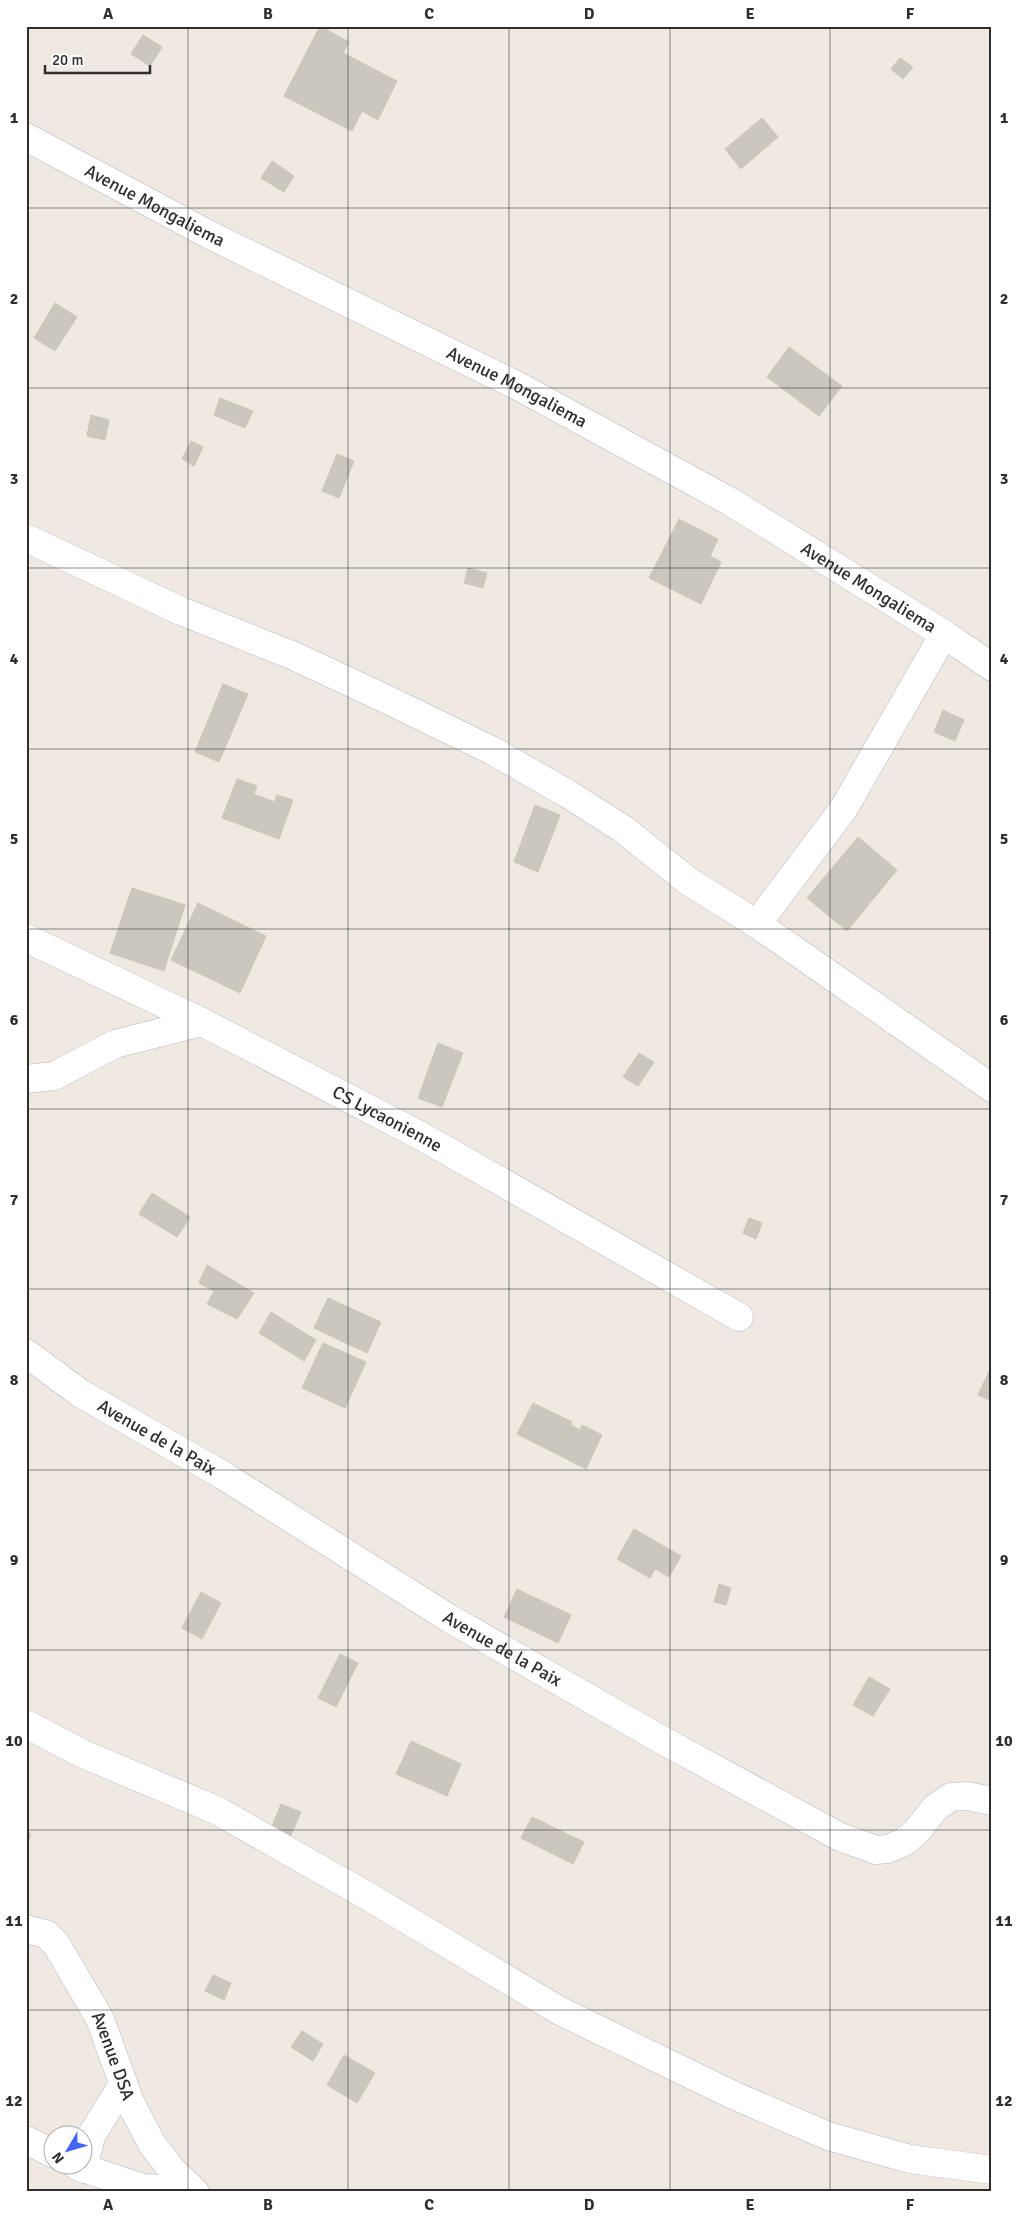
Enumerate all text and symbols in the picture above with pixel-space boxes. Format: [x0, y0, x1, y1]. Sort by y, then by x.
text: A [103, 4, 114, 24]
text: B [263, 4, 273, 24]
text: C [424, 4, 434, 24]
text: D [584, 4, 595, 24]
text: E [745, 4, 755, 24]
text: F [906, 4, 915, 24]
scale bar [45, 42, 150, 74]
text: 20 m [52, 51, 83, 69]
text: 1 [10, 108, 19, 128]
text: 1 [1000, 108, 1009, 128]
street label: Avenue Mongaliema [81, 159, 228, 252]
text: 2 [10, 289, 18, 309]
text: 2 [1000, 289, 1008, 309]
street label: Avenue Mongaliema [443, 342, 591, 433]
text: 3 [10, 469, 18, 489]
text: 3 [1000, 469, 1008, 489]
street label: Avenue Mongaliema [797, 537, 940, 638]
text: 4 [10, 649, 19, 669]
text: 4 [1000, 649, 1009, 669]
text: 5 [10, 829, 18, 849]
text: 5 [1000, 829, 1008, 849]
text: 6 [10, 1010, 19, 1030]
text: 6 [1000, 1010, 1009, 1030]
street label: CS Lycaonienne [329, 1081, 446, 1157]
text: 7 [10, 1190, 19, 1210]
text: 7 [1000, 1190, 1009, 1210]
text: 8 [10, 1370, 19, 1390]
text: 8 [1000, 1370, 1009, 1390]
street label: Avenue de la Paix [94, 1395, 221, 1481]
text: 9 [10, 1550, 19, 1570]
text: 9 [1000, 1550, 1009, 1570]
street label: Avenue de la Paix [439, 1606, 566, 1692]
text: 10 [5, 1731, 23, 1751]
text: 10 [995, 1731, 1013, 1751]
text: 11 [5, 1911, 23, 1931]
text: 11 [995, 1911, 1013, 1931]
street label: Avenue DSA [87, 2007, 140, 2103]
text: 12 [5, 2091, 23, 2111]
text: 12 [995, 2091, 1013, 2111]
north arrow [42, 2126, 92, 2176]
text: N [48, 2149, 68, 2167]
text: A [103, 2195, 114, 2215]
text: B [263, 2195, 273, 2215]
text: C [424, 2195, 434, 2215]
text: D [584, 2195, 595, 2215]
text: E [745, 2195, 755, 2215]
text: F [906, 2195, 915, 2215]

